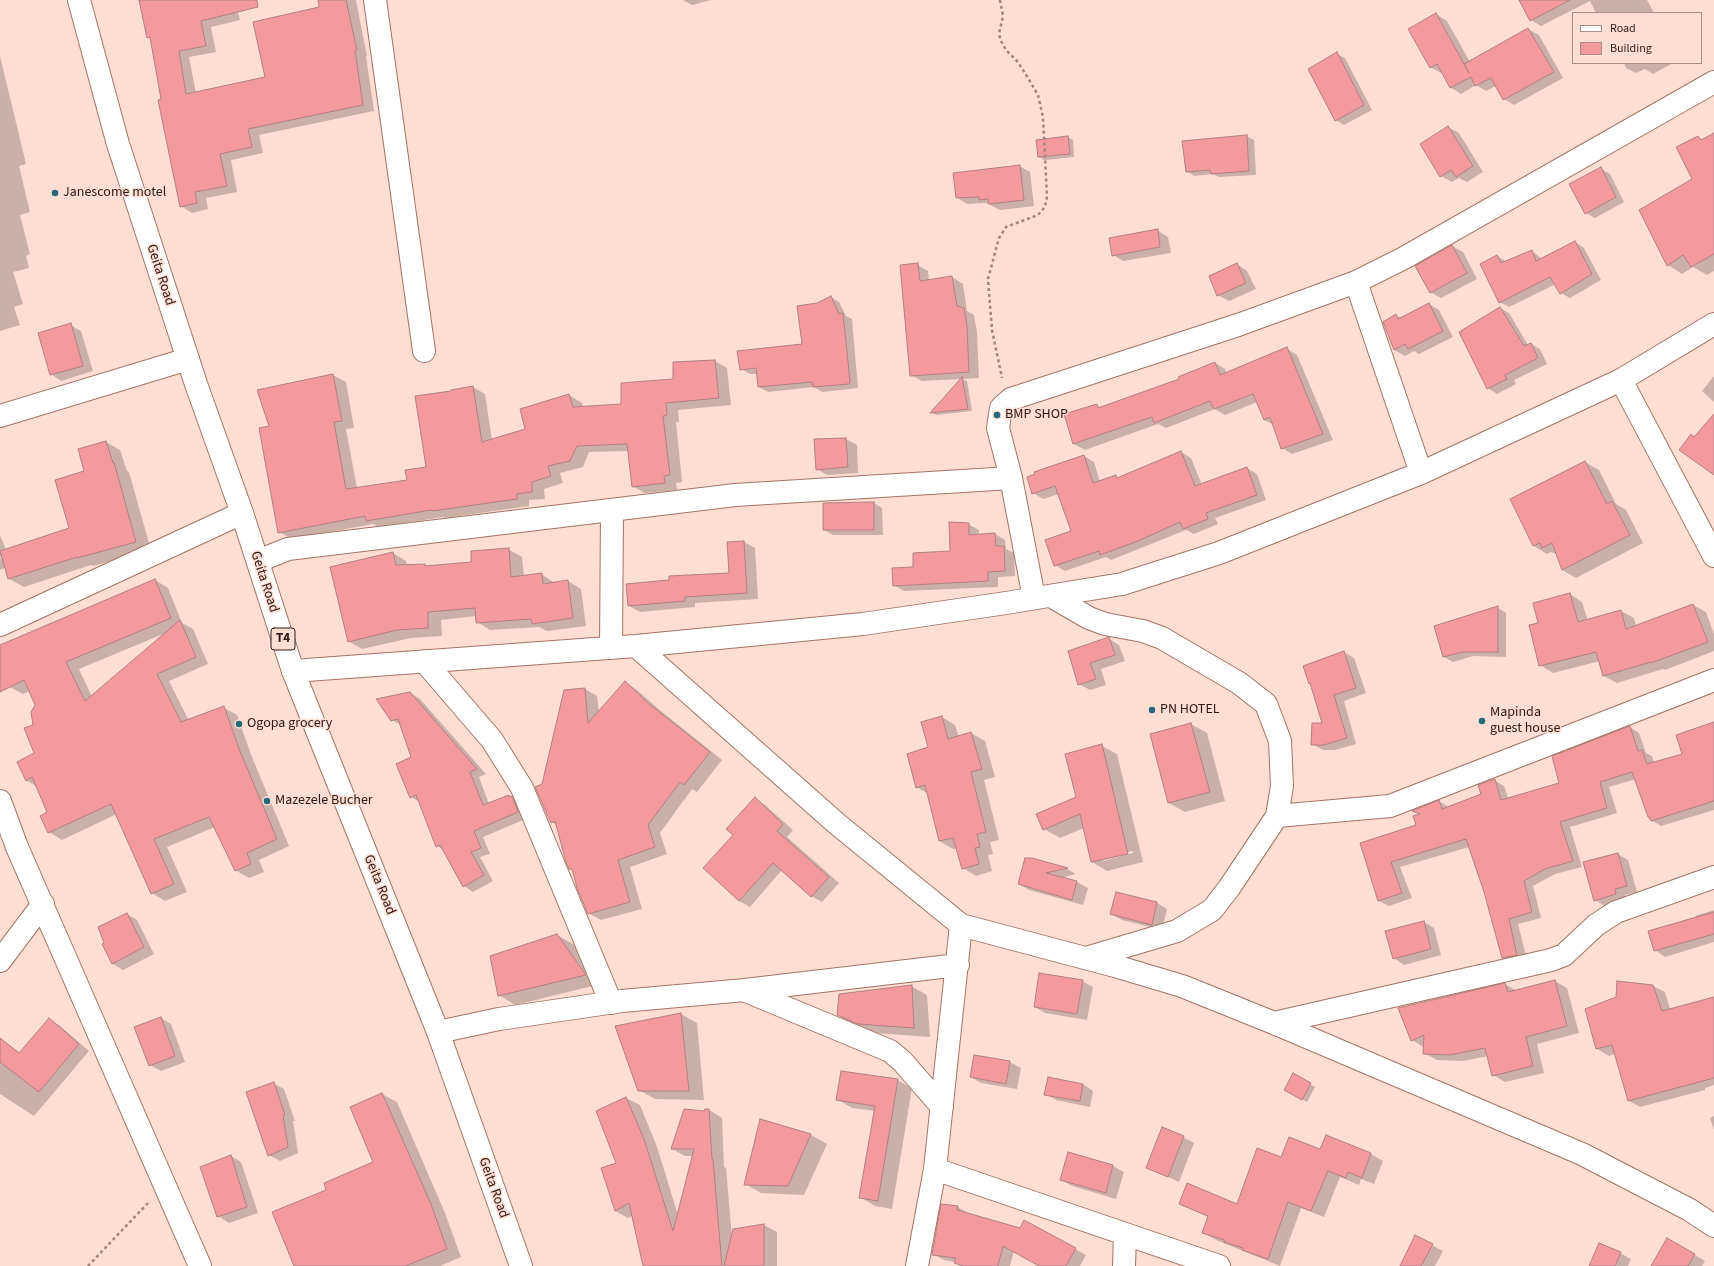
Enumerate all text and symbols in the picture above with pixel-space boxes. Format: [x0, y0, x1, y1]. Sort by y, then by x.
legend [1572, 12, 1702, 64]
text: Road [1610, 20, 1636, 37]
text: Building [1610, 40, 1652, 57]
place label: Janescome motel [63, 185, 166, 201]
marker: Janescome motel [50, 188, 60, 198]
street label: Geita Road [142, 242, 178, 308]
place label: BMP SHOP [1005, 407, 1068, 423]
marker: BMP SHOP [992, 410, 1002, 420]
street label: Geita Road [246, 549, 282, 615]
road number: T4 [271, 628, 295, 650]
place label: PN HOTEL [1160, 702, 1220, 718]
marker: PN HOTEL [1147, 705, 1157, 715]
place label: Mapinda guest house [1490, 705, 1560, 738]
place label: Ogopa grocery [247, 716, 332, 732]
marker: Mapinda guest house [1477, 716, 1487, 726]
marker: Ogopa grocery [234, 719, 244, 729]
place label: Mazezele Bucher [275, 793, 373, 809]
marker: Mazezele Bucher [262, 796, 272, 806]
street label: Geita Road [359, 852, 399, 918]
street label: Geita Road [474, 1155, 512, 1221]

